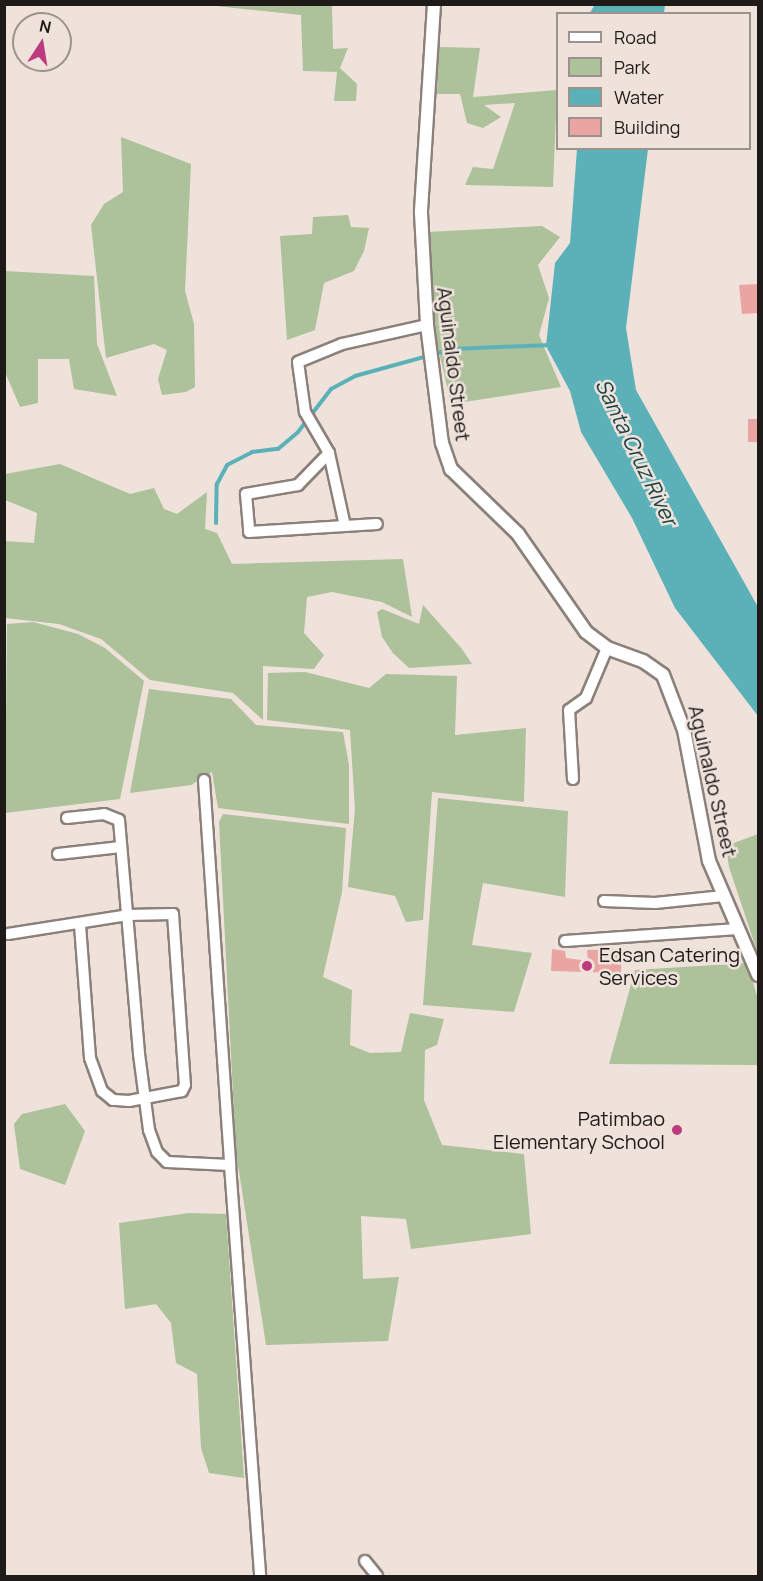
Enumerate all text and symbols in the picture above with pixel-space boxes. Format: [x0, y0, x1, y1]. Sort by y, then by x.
north arrow [12, 12, 72, 72]
legend [556, 12, 751, 150]
text: N [37, 14, 53, 38]
text: Road [614, 25, 657, 49]
text: Park [614, 55, 650, 79]
text: Water [614, 85, 664, 109]
text: Building [614, 115, 680, 139]
street label: Aguinaldo Street [433, 286, 475, 442]
water label: Santa Cruz River [591, 375, 683, 529]
street label: Aguinaldo Street [684, 703, 742, 859]
place label: Edsan Catering Services [599, 942, 740, 989]
marker: Edsan Catering Services [580, 959, 594, 973]
place label: Patimbao Elementary School [493, 1106, 665, 1153]
marker: Patimbao Elementary School [670, 1123, 684, 1137]

